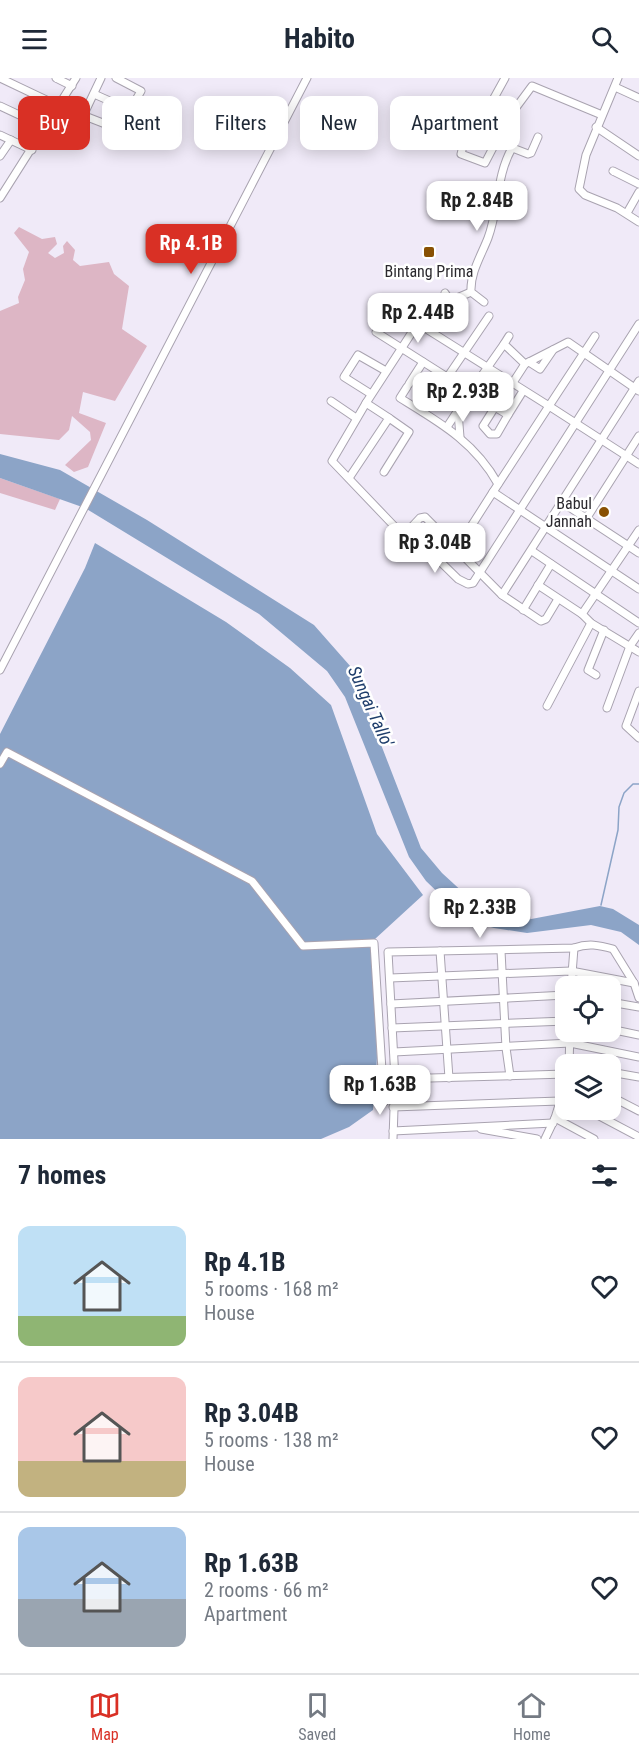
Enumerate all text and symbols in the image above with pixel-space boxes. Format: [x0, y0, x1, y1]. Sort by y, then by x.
icon: menu [18, 23, 51, 56]
text: Habito [284, 23, 355, 55]
icon: search [588, 23, 621, 56]
chip: Buy [18, 96, 90, 150]
chip: Rent [102, 96, 182, 150]
chip: Filters [194, 96, 288, 150]
chip: New [300, 96, 378, 150]
chip: Apartment [390, 96, 520, 150]
pin: Rp 2.84B [415, 181, 539, 232]
text: Rp 2.84B [441, 188, 513, 212]
pin: Rp 4.1B [136, 224, 246, 275]
text: Rp 4.1B [160, 231, 222, 255]
marker: Bintang Prima [422, 245, 436, 259]
place label: Bintang Prima [385, 262, 474, 281]
pin: Rp 2.44B [356, 293, 480, 344]
text: Rp 2.44B [382, 300, 454, 324]
pin: Rp 2.93B [401, 372, 525, 423]
text: Rp 2.93B [427, 379, 499, 403]
place label: Babul Jannah [546, 494, 592, 531]
marker: Babul Jannah [597, 505, 611, 519]
pin: Rp 3.04B [373, 523, 497, 574]
text: Rp 3.04B [399, 530, 471, 554]
water label: Sungai Tallo' [344, 663, 398, 750]
pin: Rp 2.33B [418, 888, 542, 939]
text: Rp 2.33B [444, 895, 516, 919]
map controls [555, 976, 621, 1120]
button: locate [555, 976, 621, 1042]
button: layers [555, 1054, 621, 1120]
pin: Rp 1.63B [318, 1065, 442, 1116]
text: Rp 1.63B [344, 1072, 416, 1096]
icon: filters [588, 1159, 621, 1192]
text: 7 homes [18, 1160, 106, 1190]
text: Rp 4.1B [204, 1247, 286, 1277]
icon: home [66, 1250, 138, 1322]
icon: heart [588, 1270, 621, 1303]
text: 5 rooms · 168 m² [204, 1277, 339, 1301]
text: House [204, 1301, 255, 1325]
text: Rp 3.04B [204, 1398, 299, 1428]
icon: home [66, 1401, 138, 1473]
icon: heart [588, 1421, 621, 1454]
text: 5 rooms · 138 m² [204, 1428, 339, 1452]
text: House [204, 1452, 255, 1476]
text: Rp 1.63B [204, 1548, 299, 1578]
icon: home [66, 1551, 138, 1623]
icon: heart [588, 1571, 621, 1604]
text: 2 rooms · 66 m² [204, 1578, 329, 1602]
text: Apartment [204, 1602, 288, 1626]
tab: Map [88, 1689, 121, 1744]
tab: Saved [298, 1689, 336, 1744]
tab: Home [513, 1689, 551, 1744]

